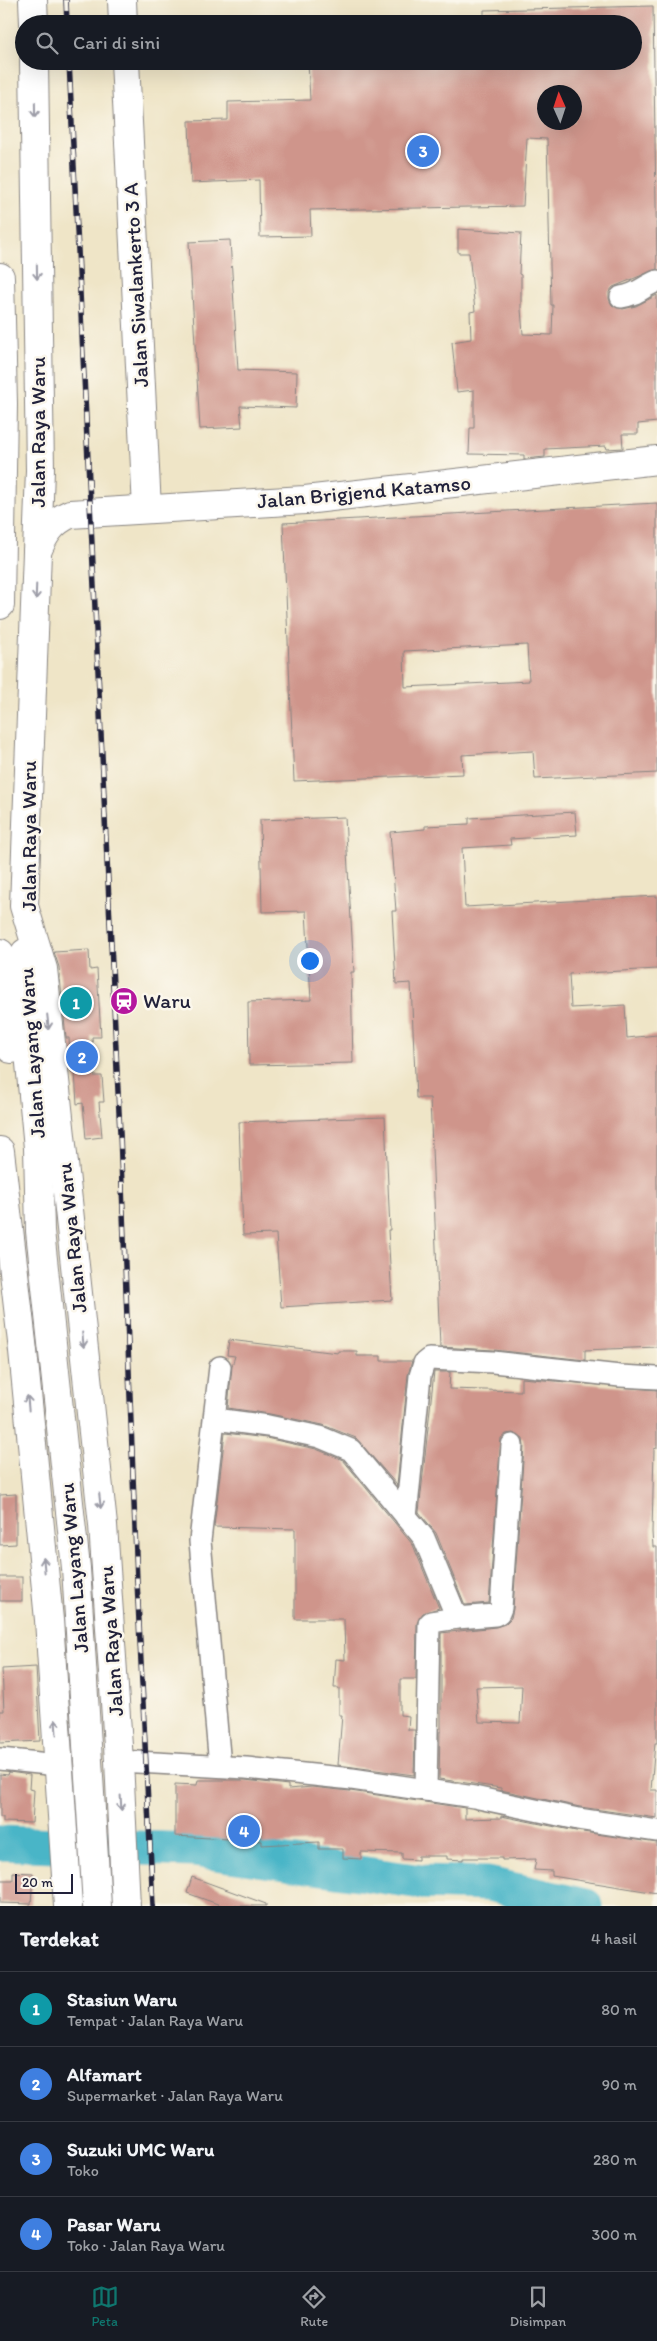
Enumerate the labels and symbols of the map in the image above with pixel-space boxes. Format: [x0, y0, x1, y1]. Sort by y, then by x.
north arrow [537, 85, 582, 130]
one-way arrow [30, 102, 40, 118]
pin: 3 [407, 132, 439, 170]
street label: Jalan Siwalankerto 3 A [118, 181, 153, 388]
one-way arrow [32, 264, 42, 280]
street label: Jalan Raya Waru [25, 356, 50, 507]
street label: Jalan Brigjend Katamso [256, 470, 472, 513]
one-way arrow [31, 584, 40, 600]
street label: Jalan Raya Waru [16, 760, 41, 911]
your location [297, 948, 323, 974]
street label: Jalan Layang Waru [13, 967, 50, 1139]
pin: 1 [60, 984, 92, 1022]
station icon: Waru [109, 986, 139, 1016]
place label: Waru [143, 988, 191, 1013]
one-way arrow [43, 1013, 53, 1029]
pin: 2 [66, 1038, 98, 1076]
street label: Jalan Raya Waru [51, 1161, 92, 1314]
one-way arrow [78, 1331, 88, 1347]
one-way arrow [24, 1395, 33, 1411]
street label: Jalan Layang Waru [54, 1482, 93, 1654]
one-way arrow [95, 1493, 105, 1509]
one-way arrow [39, 1557, 49, 1573]
street label: Jalan Raya Waru [93, 1565, 128, 1717]
one-way arrow [51, 1719, 60, 1735]
one-way arrow [116, 1795, 125, 1811]
pin: 4 [228, 1812, 260, 1850]
scale bar [15, 1871, 72, 1894]

